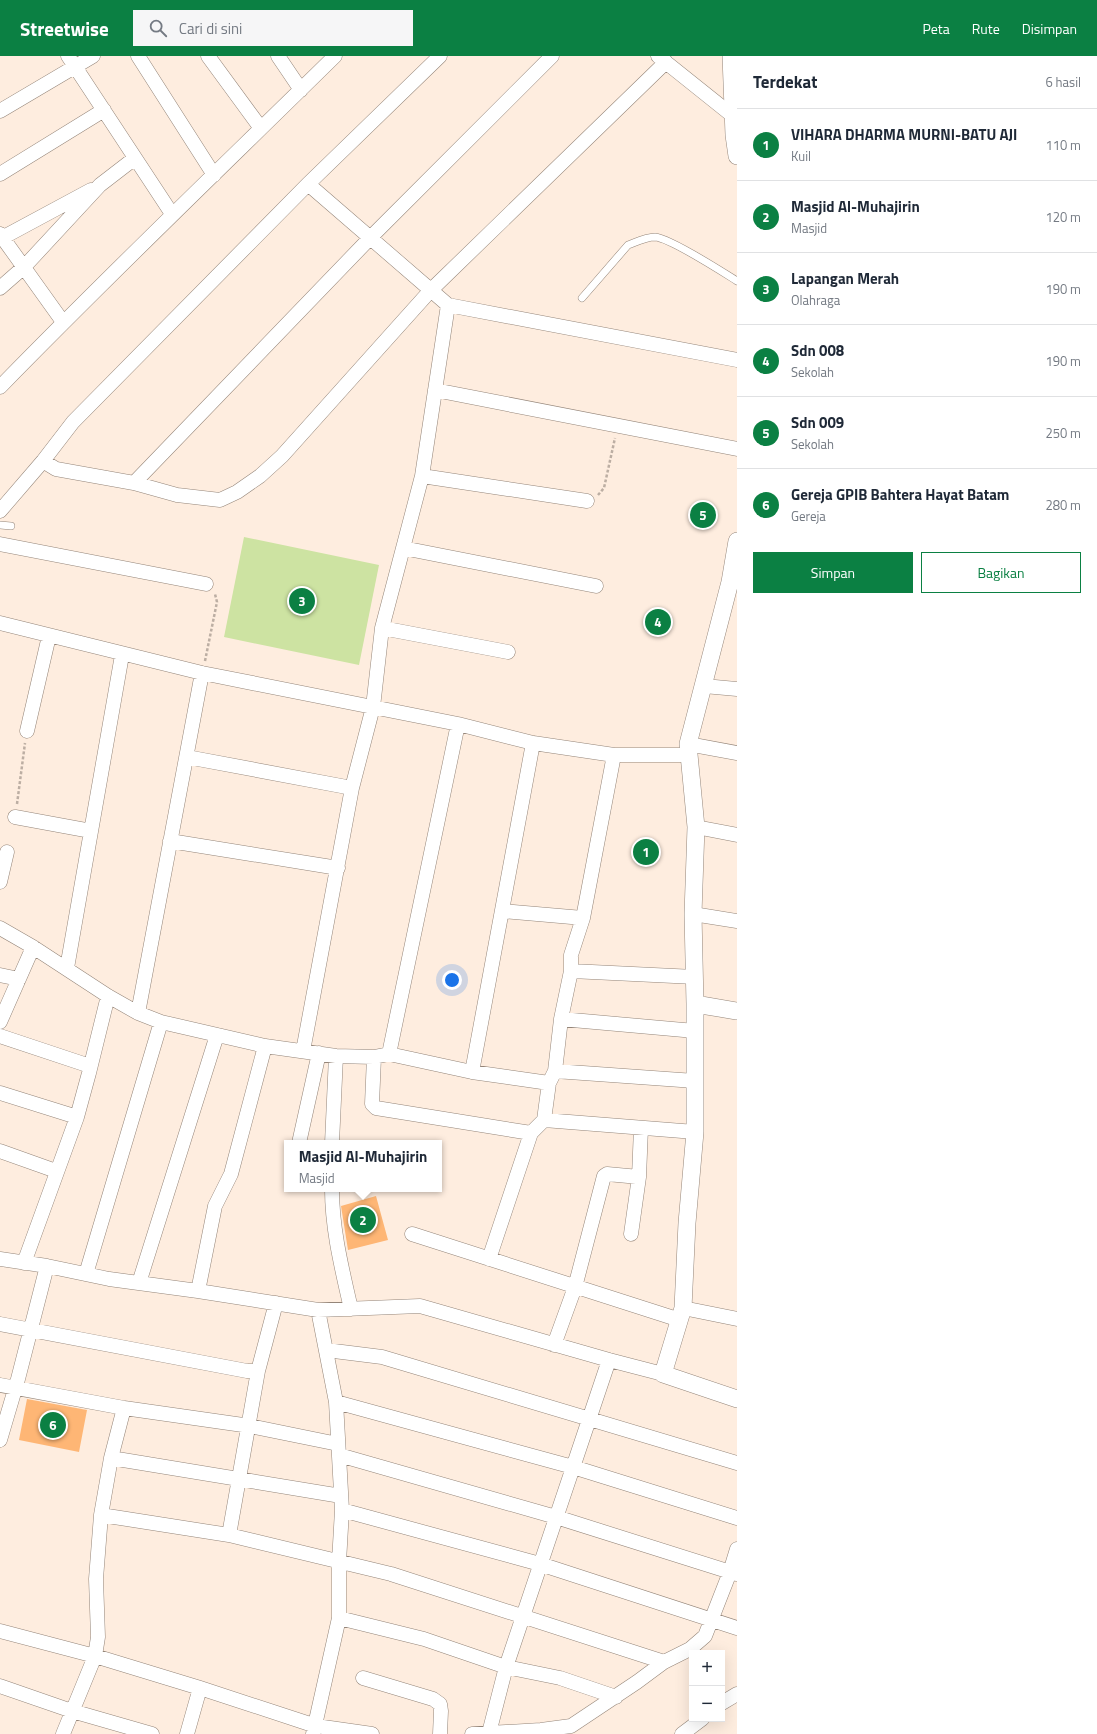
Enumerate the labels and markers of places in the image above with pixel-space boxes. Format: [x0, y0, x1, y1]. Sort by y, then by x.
pin: 5 [690, 500, 716, 530]
pin: 3 [289, 586, 315, 616]
pin: 4 [645, 607, 671, 637]
pin: 1 [633, 837, 659, 867]
pin: 2 [350, 1205, 376, 1235]
pin: 6 [40, 1410, 66, 1440]

